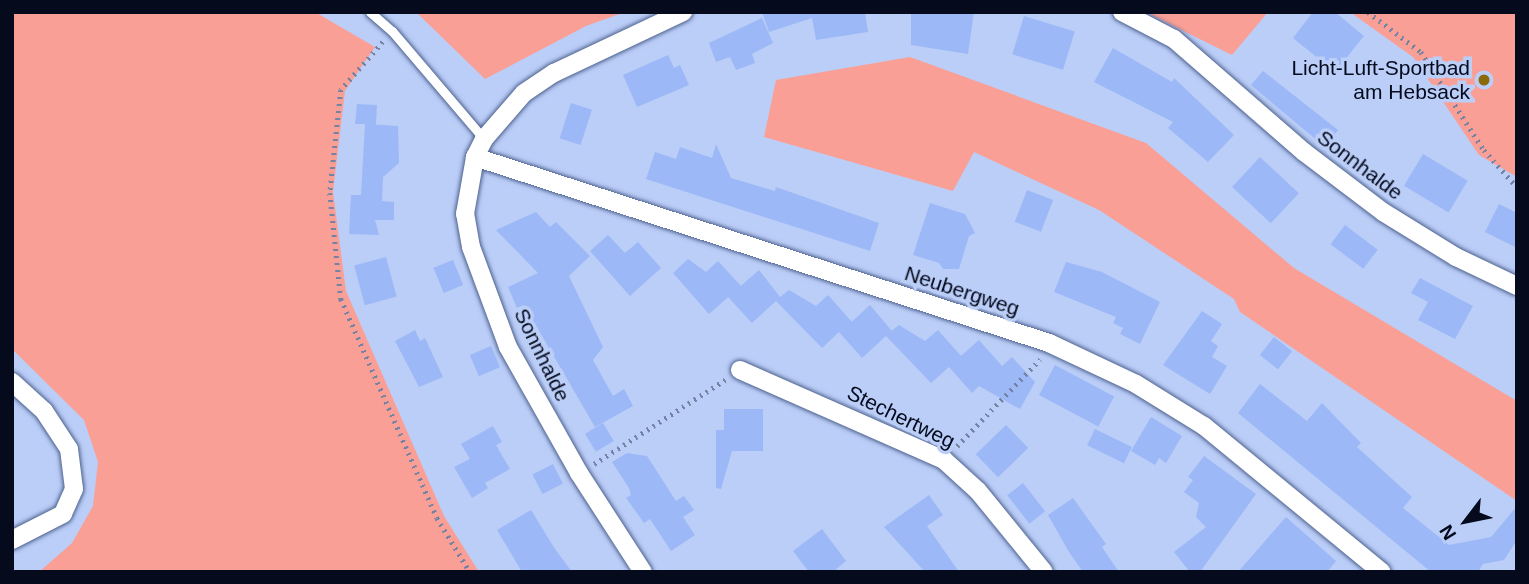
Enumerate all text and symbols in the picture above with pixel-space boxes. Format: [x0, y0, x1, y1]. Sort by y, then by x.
place label: Licht-Luft-Sportbad am Hebsack [1291, 55, 1470, 105]
marker: Licht-Luft-Sportbad am Hebsack [1476, 72, 1492, 88]
street label: Sonnhalde [1312, 125, 1408, 205]
street label: Neubergweg [901, 261, 1023, 321]
street label: Sonnhalde [509, 304, 575, 406]
street label: Stechertweg [843, 380, 959, 454]
north arrow [1431, 486, 1501, 556]
text: N [1435, 521, 1460, 544]

